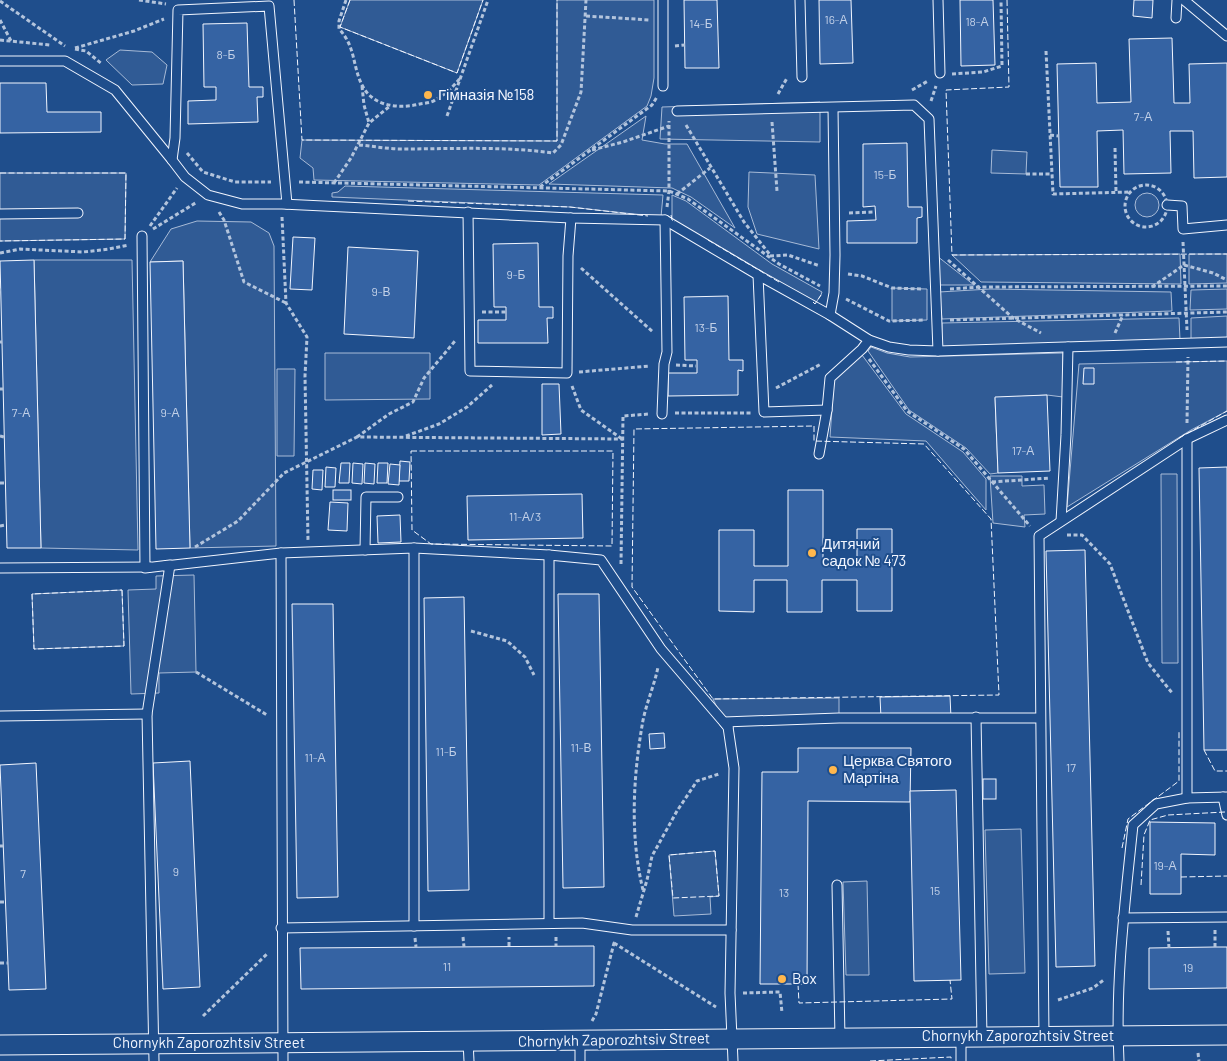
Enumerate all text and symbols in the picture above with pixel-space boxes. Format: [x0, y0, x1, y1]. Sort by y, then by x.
house number: 16-А [824, 12, 848, 26]
house number: 18-А [965, 14, 989, 28]
house number: 14-Б [689, 16, 713, 30]
house number: 8-Б [217, 47, 236, 61]
place label: Гімназія №158 [438, 85, 534, 103]
marker: Гімназія №158 [422, 89, 434, 101]
house number: 7-А [1134, 109, 1152, 123]
house number: 15-Б [874, 167, 897, 181]
house number: 9-Б [507, 267, 526, 281]
house number: 9-В [372, 284, 390, 298]
house number: 13-Б [695, 320, 718, 334]
house number: 7-А [12, 405, 30, 419]
house number: 9-А [161, 405, 179, 419]
house number: 17-А [1012, 443, 1034, 457]
house number: 11-А/3 [509, 509, 541, 523]
place label: Дитячий садок № 473 [822, 534, 906, 569]
marker: Дитячий садок № 473 [806, 547, 818, 559]
house number: 11-В [570, 740, 592, 754]
house number: 11-Б [435, 744, 457, 758]
house number: 11-А [304, 750, 326, 764]
place label: Церква Святого Мартіна [843, 751, 952, 786]
house number: 17 [1066, 760, 1076, 774]
marker: Церква Святого Мартіна [827, 764, 839, 776]
house number: 19-А [1153, 858, 1177, 872]
house number: 9 [173, 864, 179, 878]
house number: 7 [20, 866, 26, 880]
house number: 15 [930, 883, 940, 897]
house number: 13 [779, 885, 789, 899]
house number: 11 [443, 959, 451, 973]
house number: 19 [1183, 960, 1193, 974]
place label: Box [792, 969, 817, 987]
marker: Box [776, 973, 788, 985]
street label: Chornykh Zaporozhtsiv Street [922, 1026, 1114, 1044]
street label: Chornykh Zaporozhtsiv Street [518, 1028, 710, 1050]
street label: Chornykh Zaporozhtsiv Street [113, 1033, 305, 1051]

